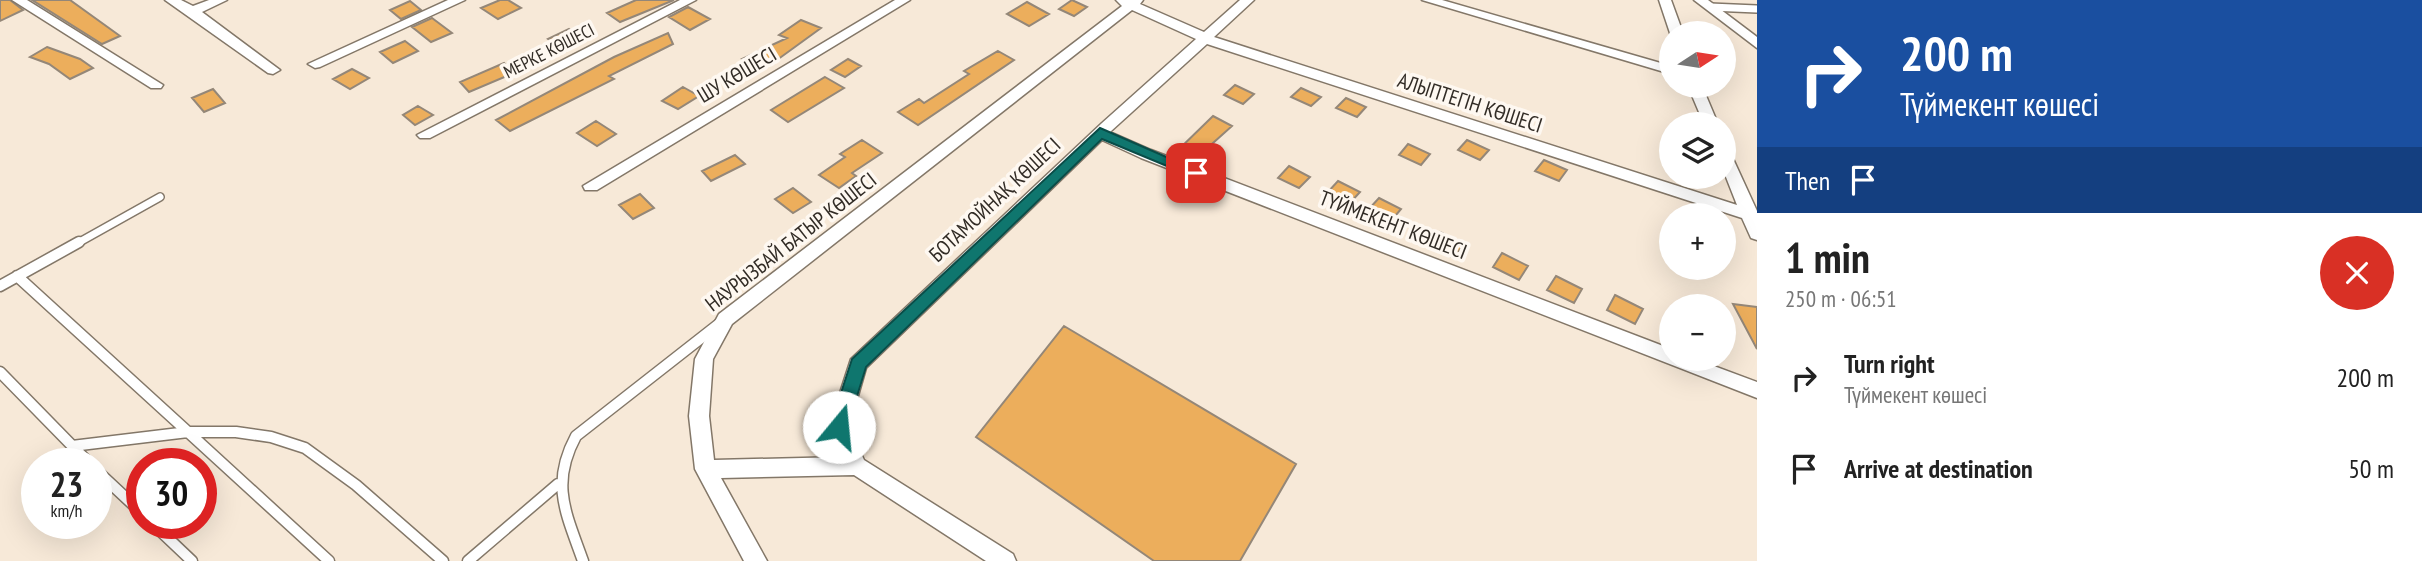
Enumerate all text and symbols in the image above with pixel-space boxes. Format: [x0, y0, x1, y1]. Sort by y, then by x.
street label: МЕРКЕ КӨШЕСІ [499, 18, 598, 83]
north arrow [1659, 21, 1736, 98]
map controls [1659, 21, 1736, 371]
text: 200 m [1900, 21, 2013, 85]
icon: right [1785, 28, 1876, 119]
street label: ШУ КӨШЕСІ [692, 40, 781, 109]
street label: АЛЫПТЕГІН КӨШЕСІ [1394, 66, 1546, 139]
text: Түймекент көшесі [1900, 83, 2099, 125]
button: layers [1659, 112, 1736, 189]
street label: БОТАМОЙНАҚ КӨШЕСІ [923, 132, 1066, 268]
pin [1166, 143, 1226, 203]
icon: arrive [1177, 154, 1215, 192]
icon: arrive [1844, 161, 1882, 199]
text: Then [1785, 164, 1830, 197]
street label: НАУРЫЗБАЙ БАТЫР КӨШЕСІ [700, 166, 882, 317]
street label: ТҮЙМЕКЕНТ КӨШЕСІ [1316, 184, 1471, 265]
button: + [1659, 203, 1736, 280]
text: 1 min [1785, 230, 1870, 285]
button: close [2320, 236, 2394, 310]
text: 250 m · 06:51 [1785, 284, 1897, 313]
button: − [1659, 294, 1736, 371]
text: Turn right [1844, 347, 1935, 380]
icon: right [1785, 359, 1823, 397]
text: 200 m [2336, 361, 2394, 394]
text: Түймекент көшесі [1844, 380, 1987, 409]
position arrow [802, 390, 876, 464]
speed limit sign: 30 [126, 448, 217, 539]
icon: arrive [1785, 450, 1823, 488]
text: Arrive at destination [1844, 452, 2033, 485]
text: 50 m [2348, 452, 2394, 485]
text: 23 [50, 461, 83, 507]
text: km/h [51, 499, 82, 522]

